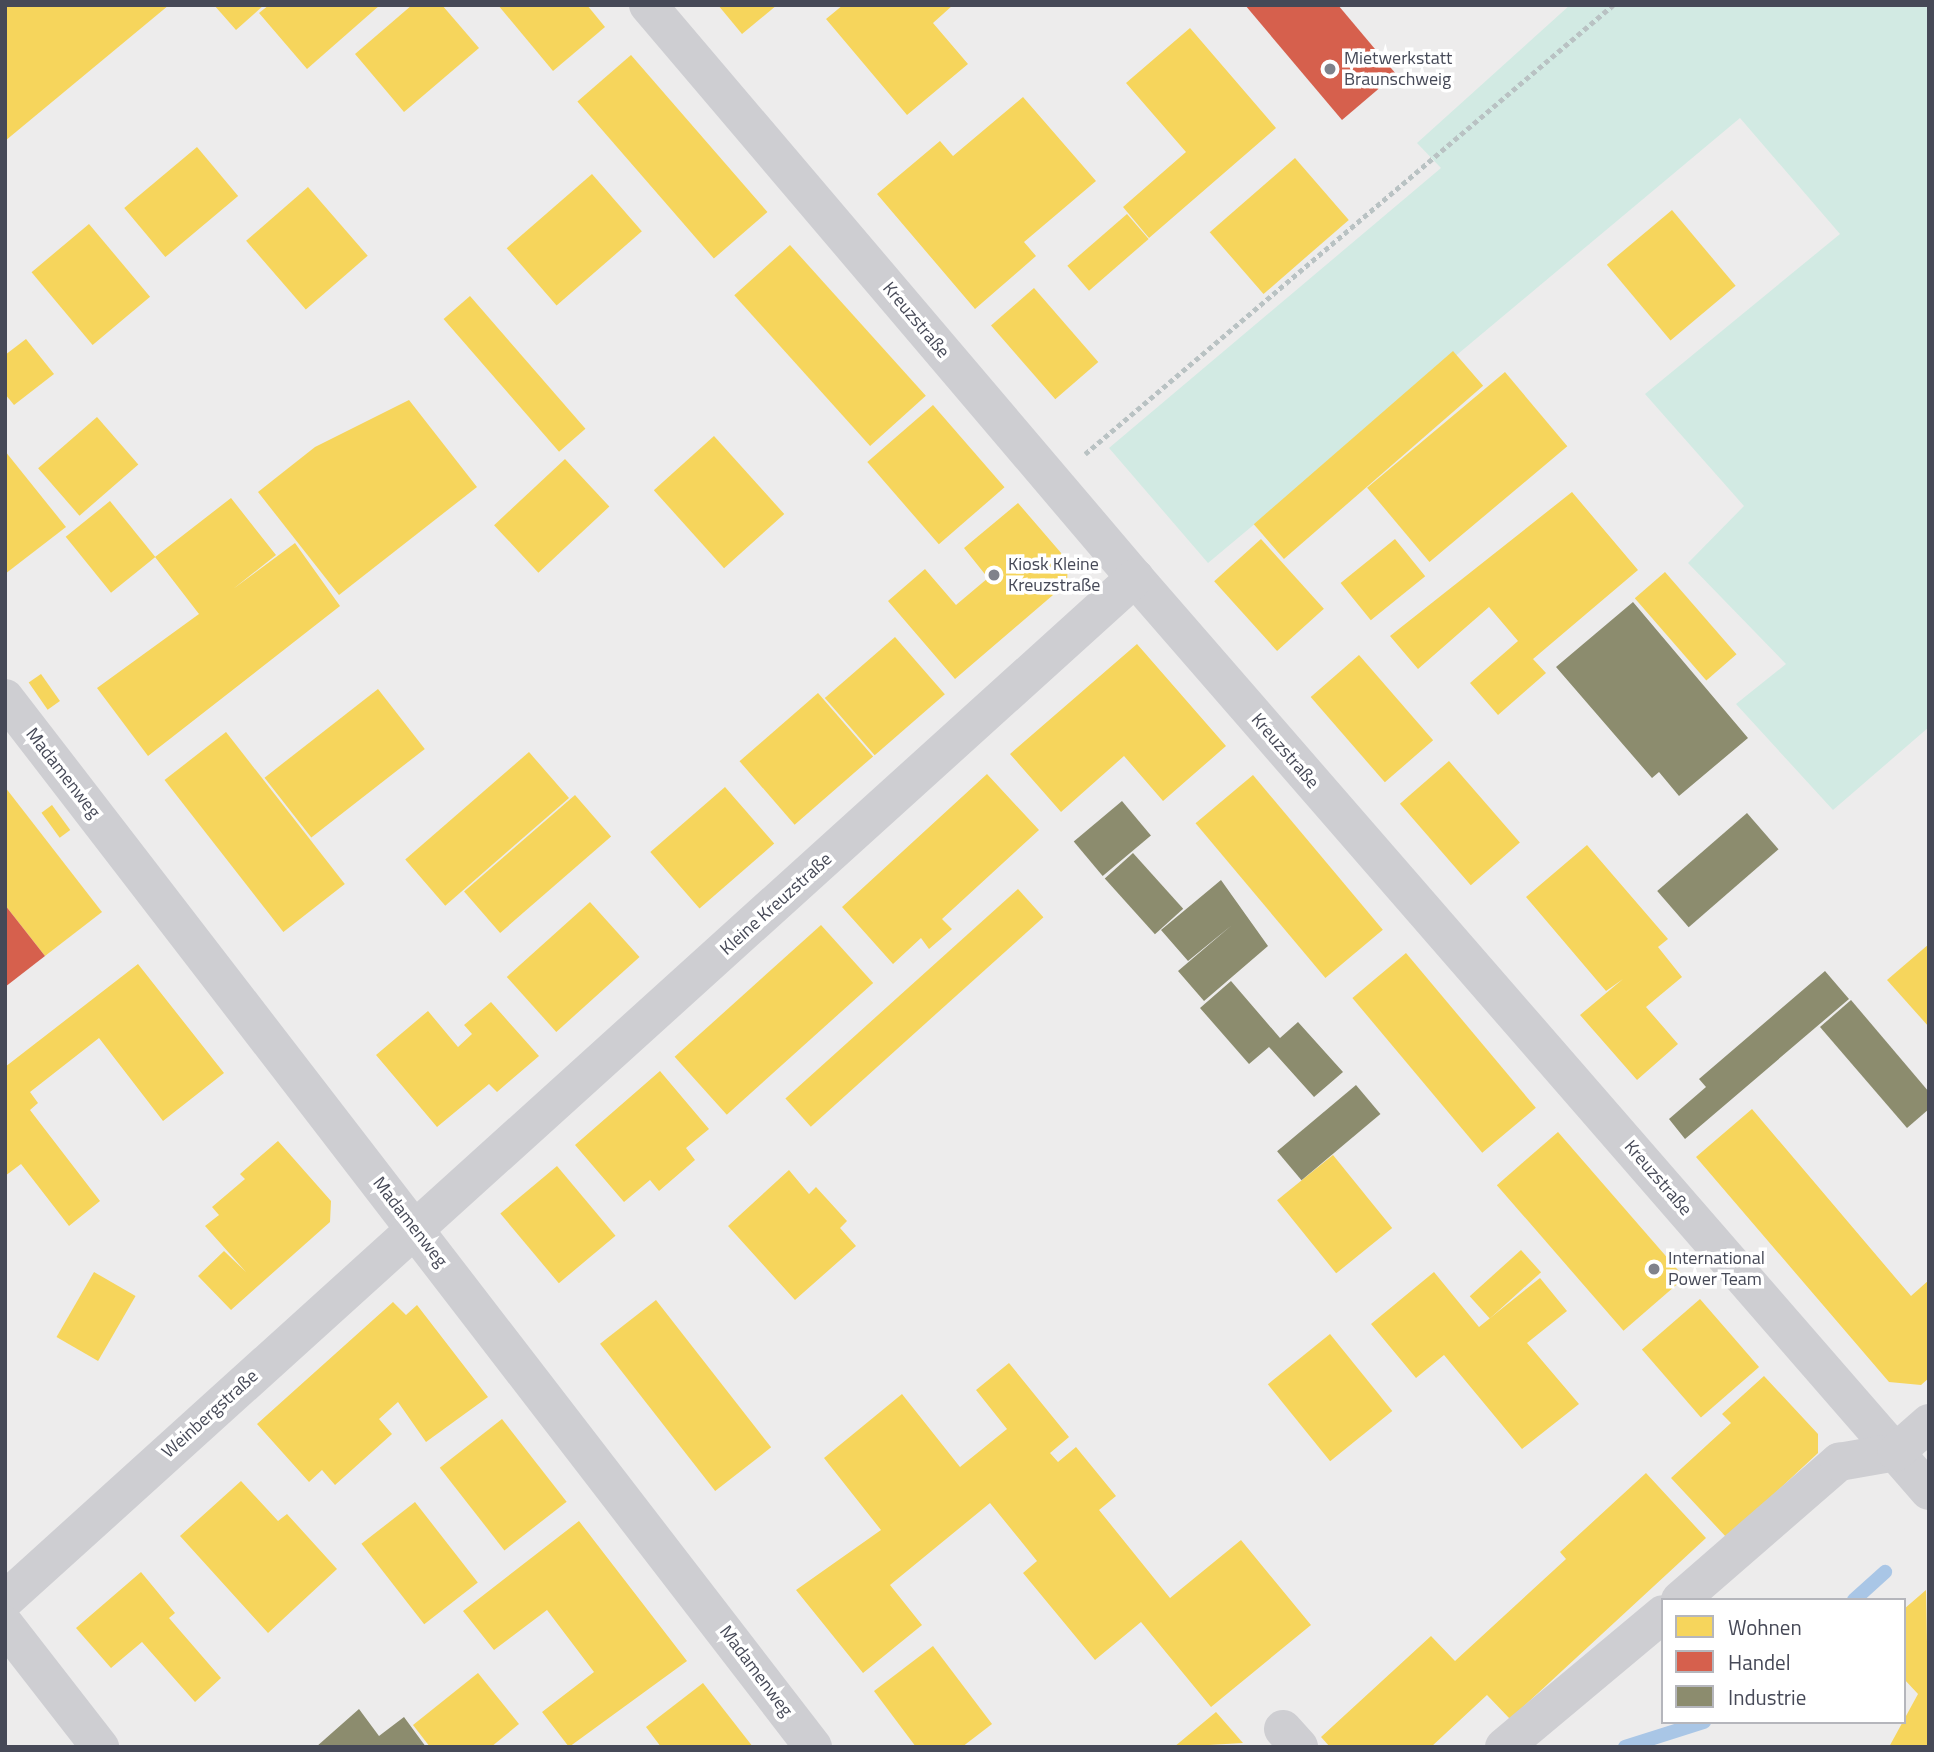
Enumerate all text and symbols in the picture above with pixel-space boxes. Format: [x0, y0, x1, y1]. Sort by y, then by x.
place label: Mietwerkstatt Braunschweig [1344, 48, 1452, 90]
marker: Mietwerkstatt Braunschweig [1322, 61, 1338, 77]
street label: Kreuzstraße [878, 278, 954, 362]
place label: Kiosk Kleine Kreuzstraße [1008, 554, 1100, 596]
marker: Kiosk Kleine Kreuzstraße [986, 567, 1002, 583]
street label: Kreuzstraße [1247, 709, 1323, 793]
street label: Madamenweg [21, 724, 105, 822]
street label: Kleine Kreuzstraße [716, 848, 836, 960]
street label: Kreuzstraße [1620, 1136, 1696, 1220]
street label: Madamenweg [368, 1173, 452, 1271]
place label: International Power Team [1668, 1248, 1765, 1290]
marker: International Power Team [1646, 1261, 1662, 1277]
street label: Weinbergstraße [158, 1365, 262, 1463]
legend [1661, 1598, 1906, 1724]
text: Wohnen [1728, 1611, 1802, 1643]
street label: Madamenweg [715, 1621, 797, 1721]
text: Handel [1728, 1646, 1791, 1678]
text: Industrie [1728, 1681, 1806, 1713]

